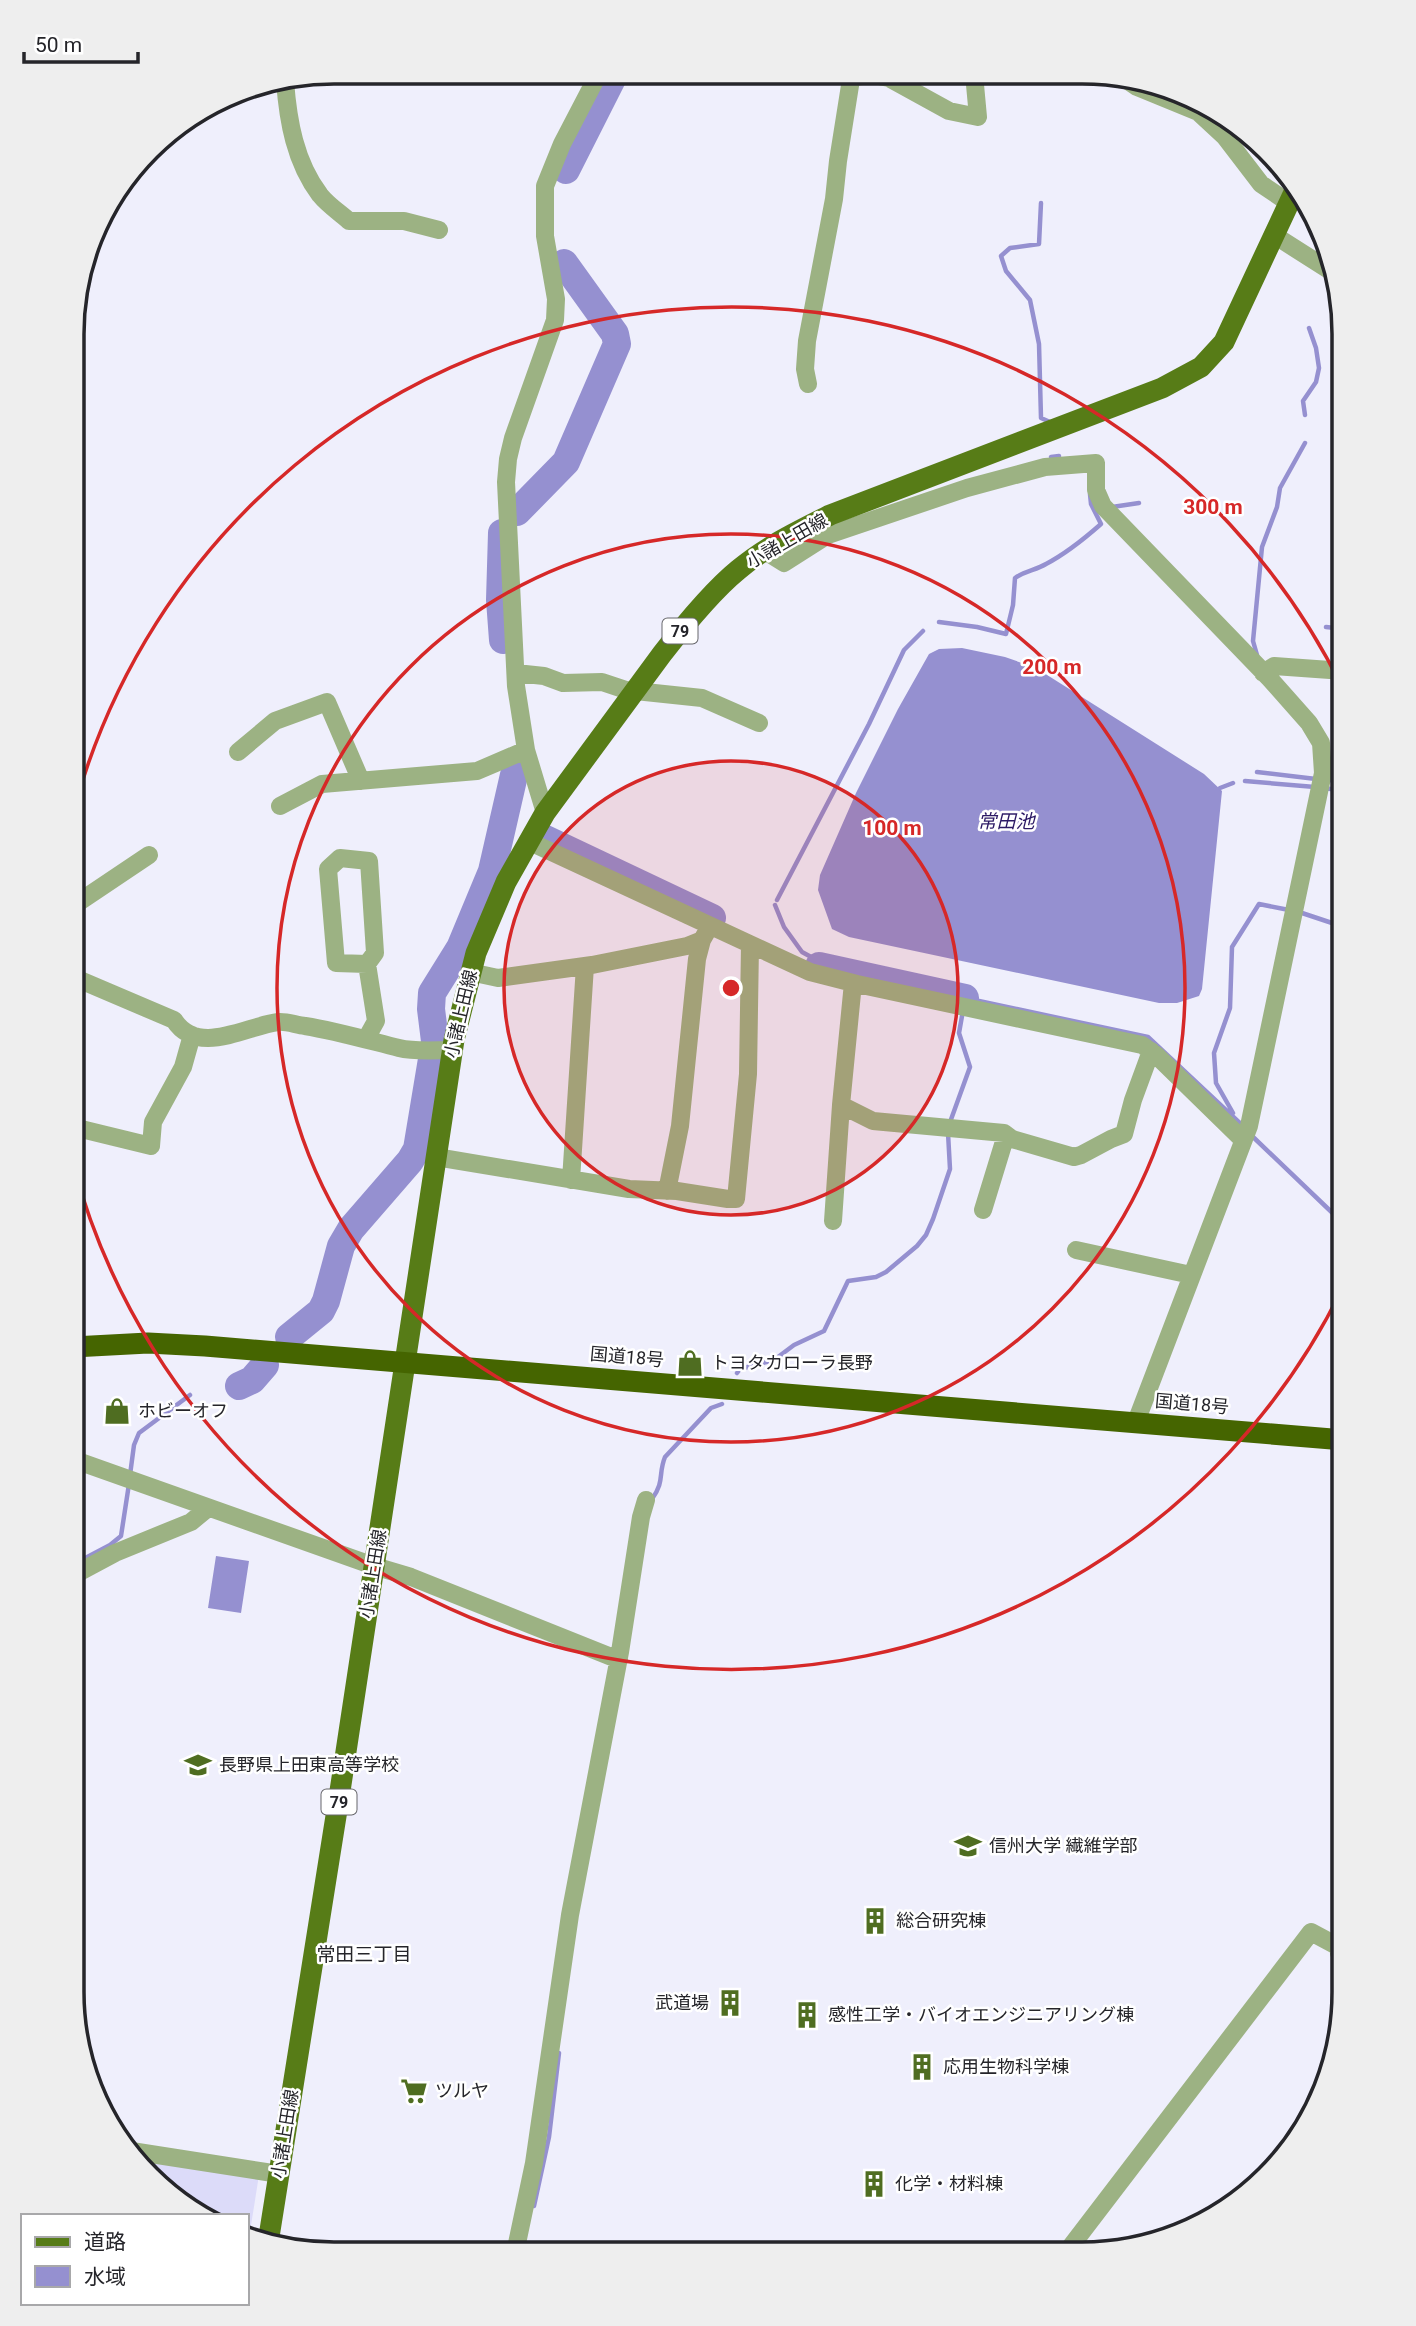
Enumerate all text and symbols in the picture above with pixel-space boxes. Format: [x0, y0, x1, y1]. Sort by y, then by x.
scale bar [24, 21, 138, 65]
text: 50 m [35, 33, 82, 57]
text: 300 m [1183, 495, 1243, 519]
street label: 小諸上田線 [743, 509, 831, 572]
road number: 79 [662, 618, 698, 644]
text: 200 m [1022, 655, 1082, 679]
water label: 常田池 [977, 810, 1036, 833]
text: 100 m [862, 816, 922, 840]
street label: 小諸上田線 [440, 968, 481, 1060]
centre of rings [719, 976, 743, 1000]
street label: 国道18号 [589, 1343, 665, 1370]
shop icon: トヨタカローラ長野 [675, 1348, 705, 1378]
place label: トヨタカローラ長野 [711, 1352, 873, 1373]
street label: 国道18号 [1154, 1390, 1230, 1417]
shop icon: ホビーオフ [102, 1396, 132, 1426]
place label: ホビーオフ [138, 1400, 228, 1421]
street label: 小諸上田線 [355, 1528, 390, 1620]
school or university icon: 長野県上田東高等学校 [183, 1750, 213, 1780]
place label: 長野県上田東高等学校 [219, 1754, 399, 1775]
road number: 79 [322, 1790, 356, 1814]
school or university icon: 信州大学 繊維学部 [953, 1831, 983, 1861]
place label: 信州大学 繊維学部 [989, 1835, 1137, 1856]
building icon: 総合研究棟 [860, 1906, 890, 1936]
place label: 総合研究棟 [896, 1910, 986, 1931]
district label: 常田三丁目 [316, 1943, 412, 1966]
building icon: 武道場 [715, 1988, 745, 2018]
place label: 武道場 [655, 1992, 709, 2013]
building icon: 感性工学・バイオエンジニアリング棟 [792, 2000, 822, 2030]
place label: 感性工学・バイオエンジニアリング棟 [828, 2004, 1134, 2025]
building icon: 応用生物科学棟 [907, 2052, 937, 2082]
place label: 応用生物科学棟 [943, 2056, 1069, 2077]
supermarket icon: ツルヤ [399, 2076, 429, 2106]
place label: ツルヤ [435, 2080, 489, 2101]
street label: 小諸上田線 [267, 2088, 302, 2180]
building icon: 化学・材料棟 [859, 2169, 889, 2199]
place label: 化学・材料棟 [895, 2173, 1003, 2194]
legend [21, 2214, 248, 2305]
text: 道路 [84, 2230, 126, 2254]
text: 水域 [84, 2265, 126, 2289]

